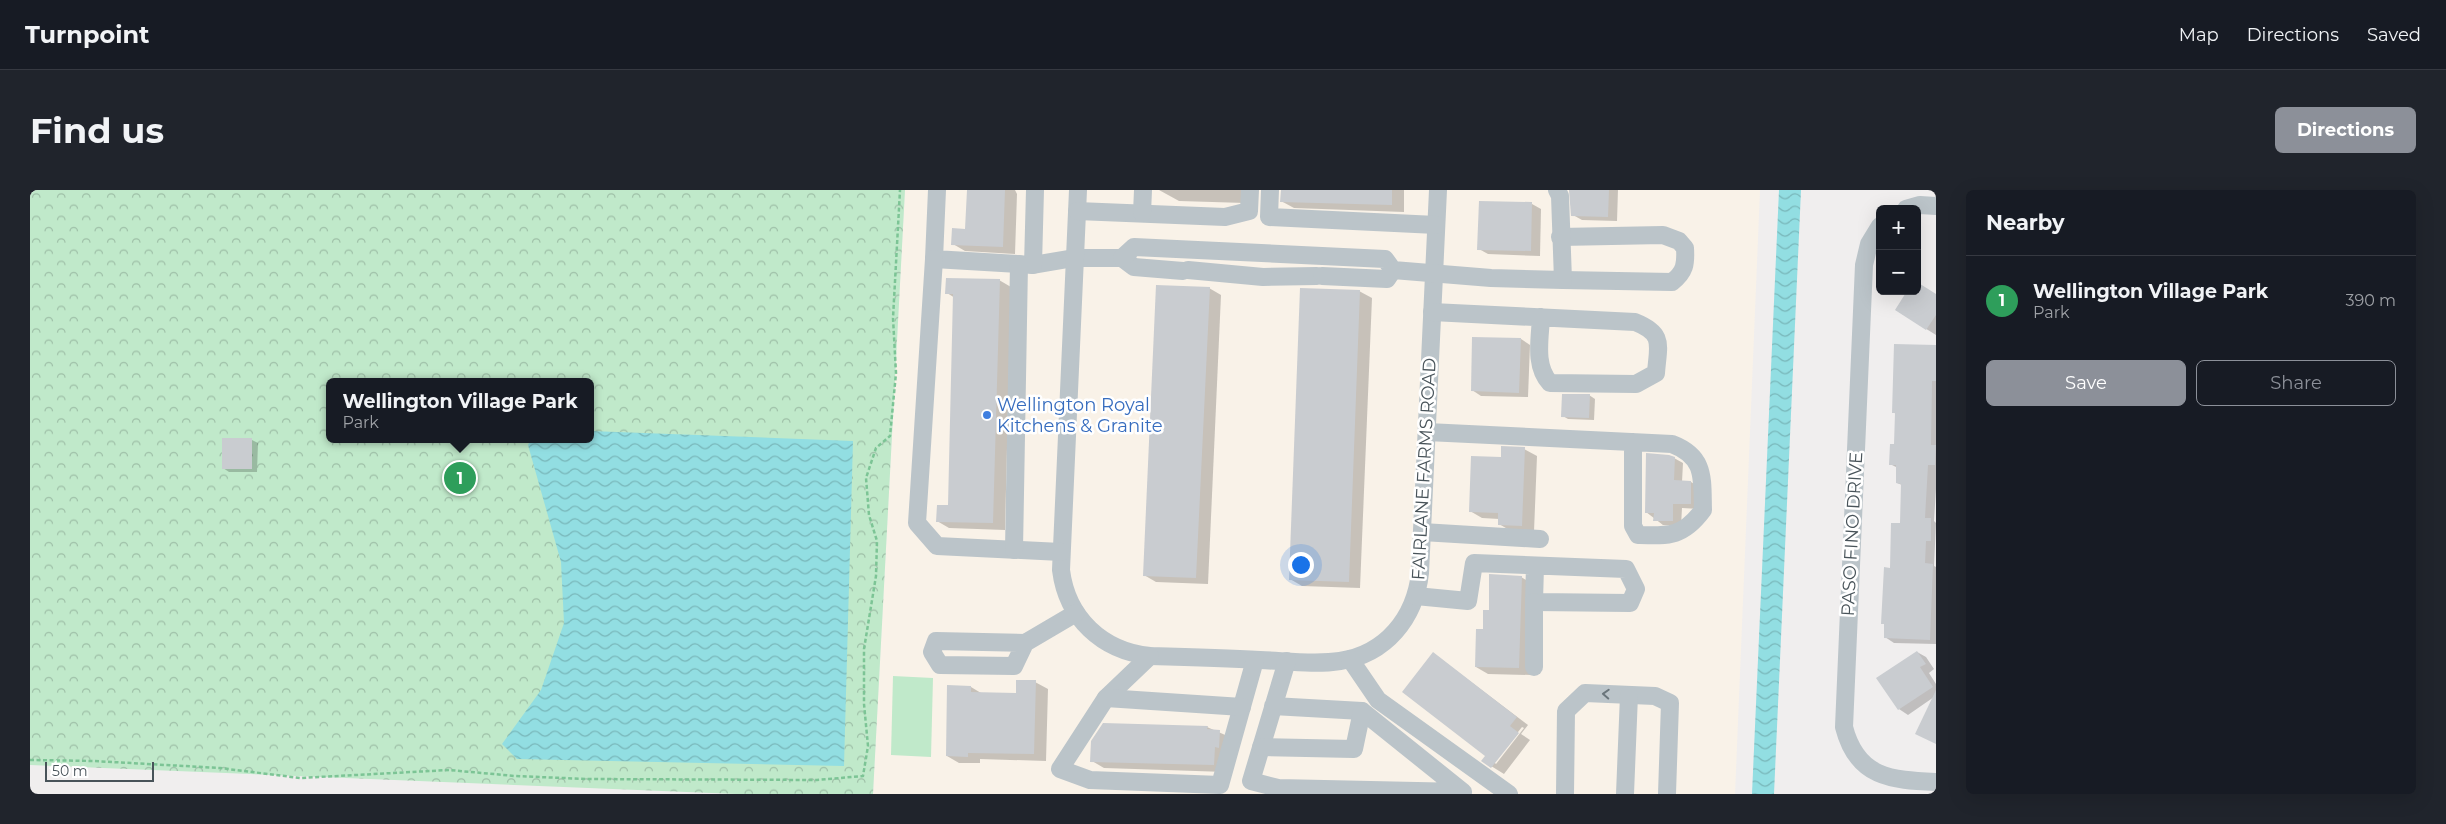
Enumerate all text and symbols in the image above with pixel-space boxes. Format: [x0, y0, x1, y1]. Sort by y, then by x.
text: Turnpoint [25, 20, 149, 49]
text: Map [2179, 24, 2219, 46]
text: Directions [2247, 24, 2339, 46]
text: Saved [2367, 24, 2421, 46]
button: Directions [2275, 107, 2416, 153]
text: Find us [30, 109, 164, 152]
map controls [1876, 205, 1921, 295]
button: + [1876, 205, 1921, 250]
text: Nearby [1986, 210, 2065, 235]
button: − [1876, 250, 1921, 295]
text: Wellington Village Park [2033, 280, 2268, 303]
text: 1 [1999, 291, 2005, 310]
text: 390 m [2345, 291, 2396, 310]
text: Park [2033, 303, 2070, 322]
street label: FAIRLANE FARMS ROAD [1407, 357, 1441, 581]
button: Save [1986, 360, 2186, 406]
button: Share [2196, 360, 2396, 406]
popup [326, 378, 594, 443]
text: Wellington Village Park [342, 390, 578, 413]
place label: Wellington Royal Kitchens & Granite [997, 394, 1163, 437]
marker: Wellington Royal Kitchens & Granite [981, 409, 993, 421]
text: Park [342, 413, 379, 432]
street label: PASO FINO DRIVE [1837, 451, 1867, 617]
pin: 1 [444, 459, 476, 497]
your location [1288, 552, 1314, 578]
one-way arrow [1602, 688, 1610, 699]
scale bar [45, 759, 154, 782]
text: 50 m [52, 762, 88, 780]

